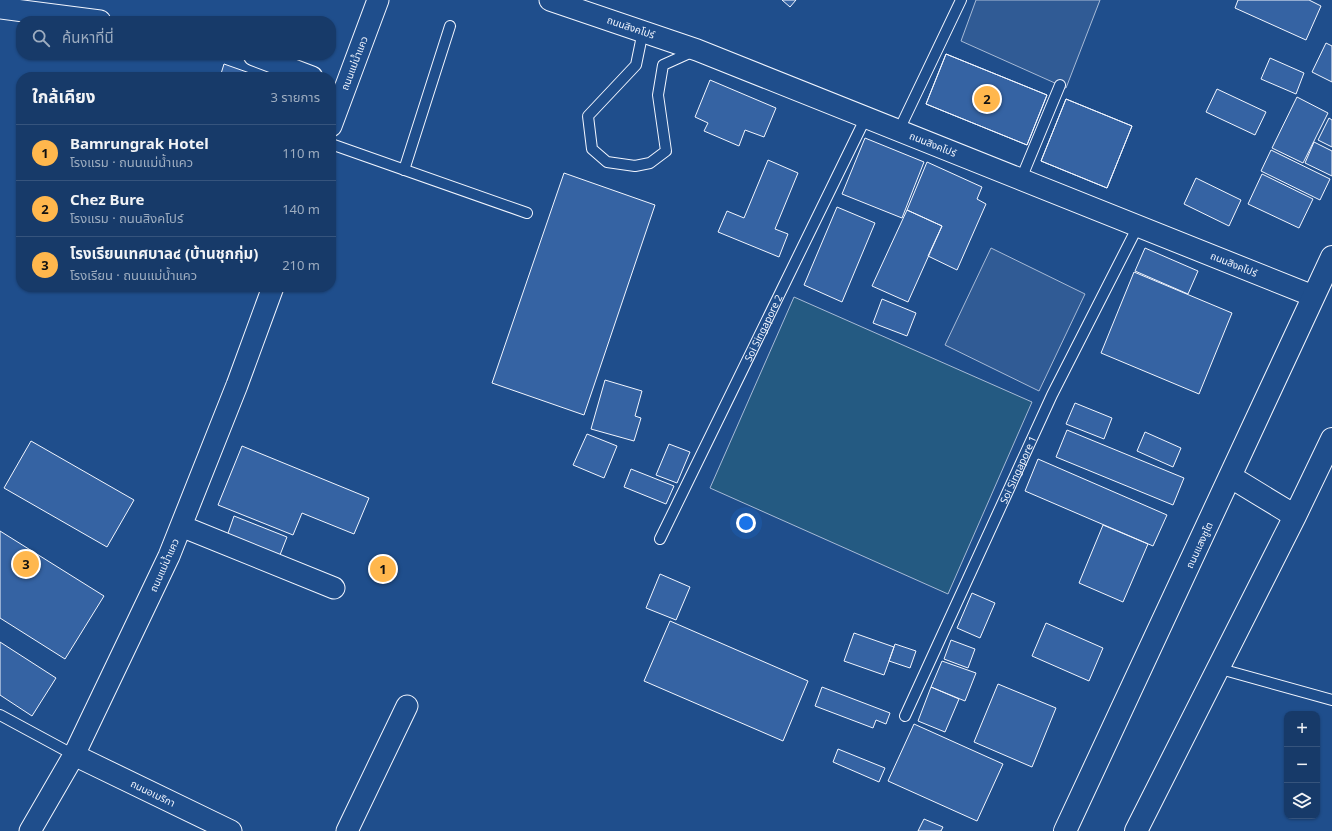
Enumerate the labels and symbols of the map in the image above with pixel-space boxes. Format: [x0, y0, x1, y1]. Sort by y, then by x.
street label: ถนนสิงคโปร์ [605, 12, 657, 42]
street label: ถนนแม่น้ำแคว [337, 34, 371, 92]
pin: 2 [974, 84, 1000, 114]
street label: ถนนสิงคโปร์ [907, 128, 959, 160]
street label: ถนนสิงคโปร์ [1208, 248, 1260, 280]
street label: Soi Singapore 2 [741, 292, 786, 364]
street label: Soi Singapore 1 [996, 434, 1039, 506]
your location [736, 513, 756, 533]
street label: ถนนแสงชูโต [1182, 519, 1216, 571]
street label: ถนนแม่น้ำแคว [146, 536, 182, 594]
pin: 3 [13, 549, 39, 579]
pin: 1 [370, 554, 396, 584]
street label: ถนนอเมริกา [128, 776, 178, 810]

